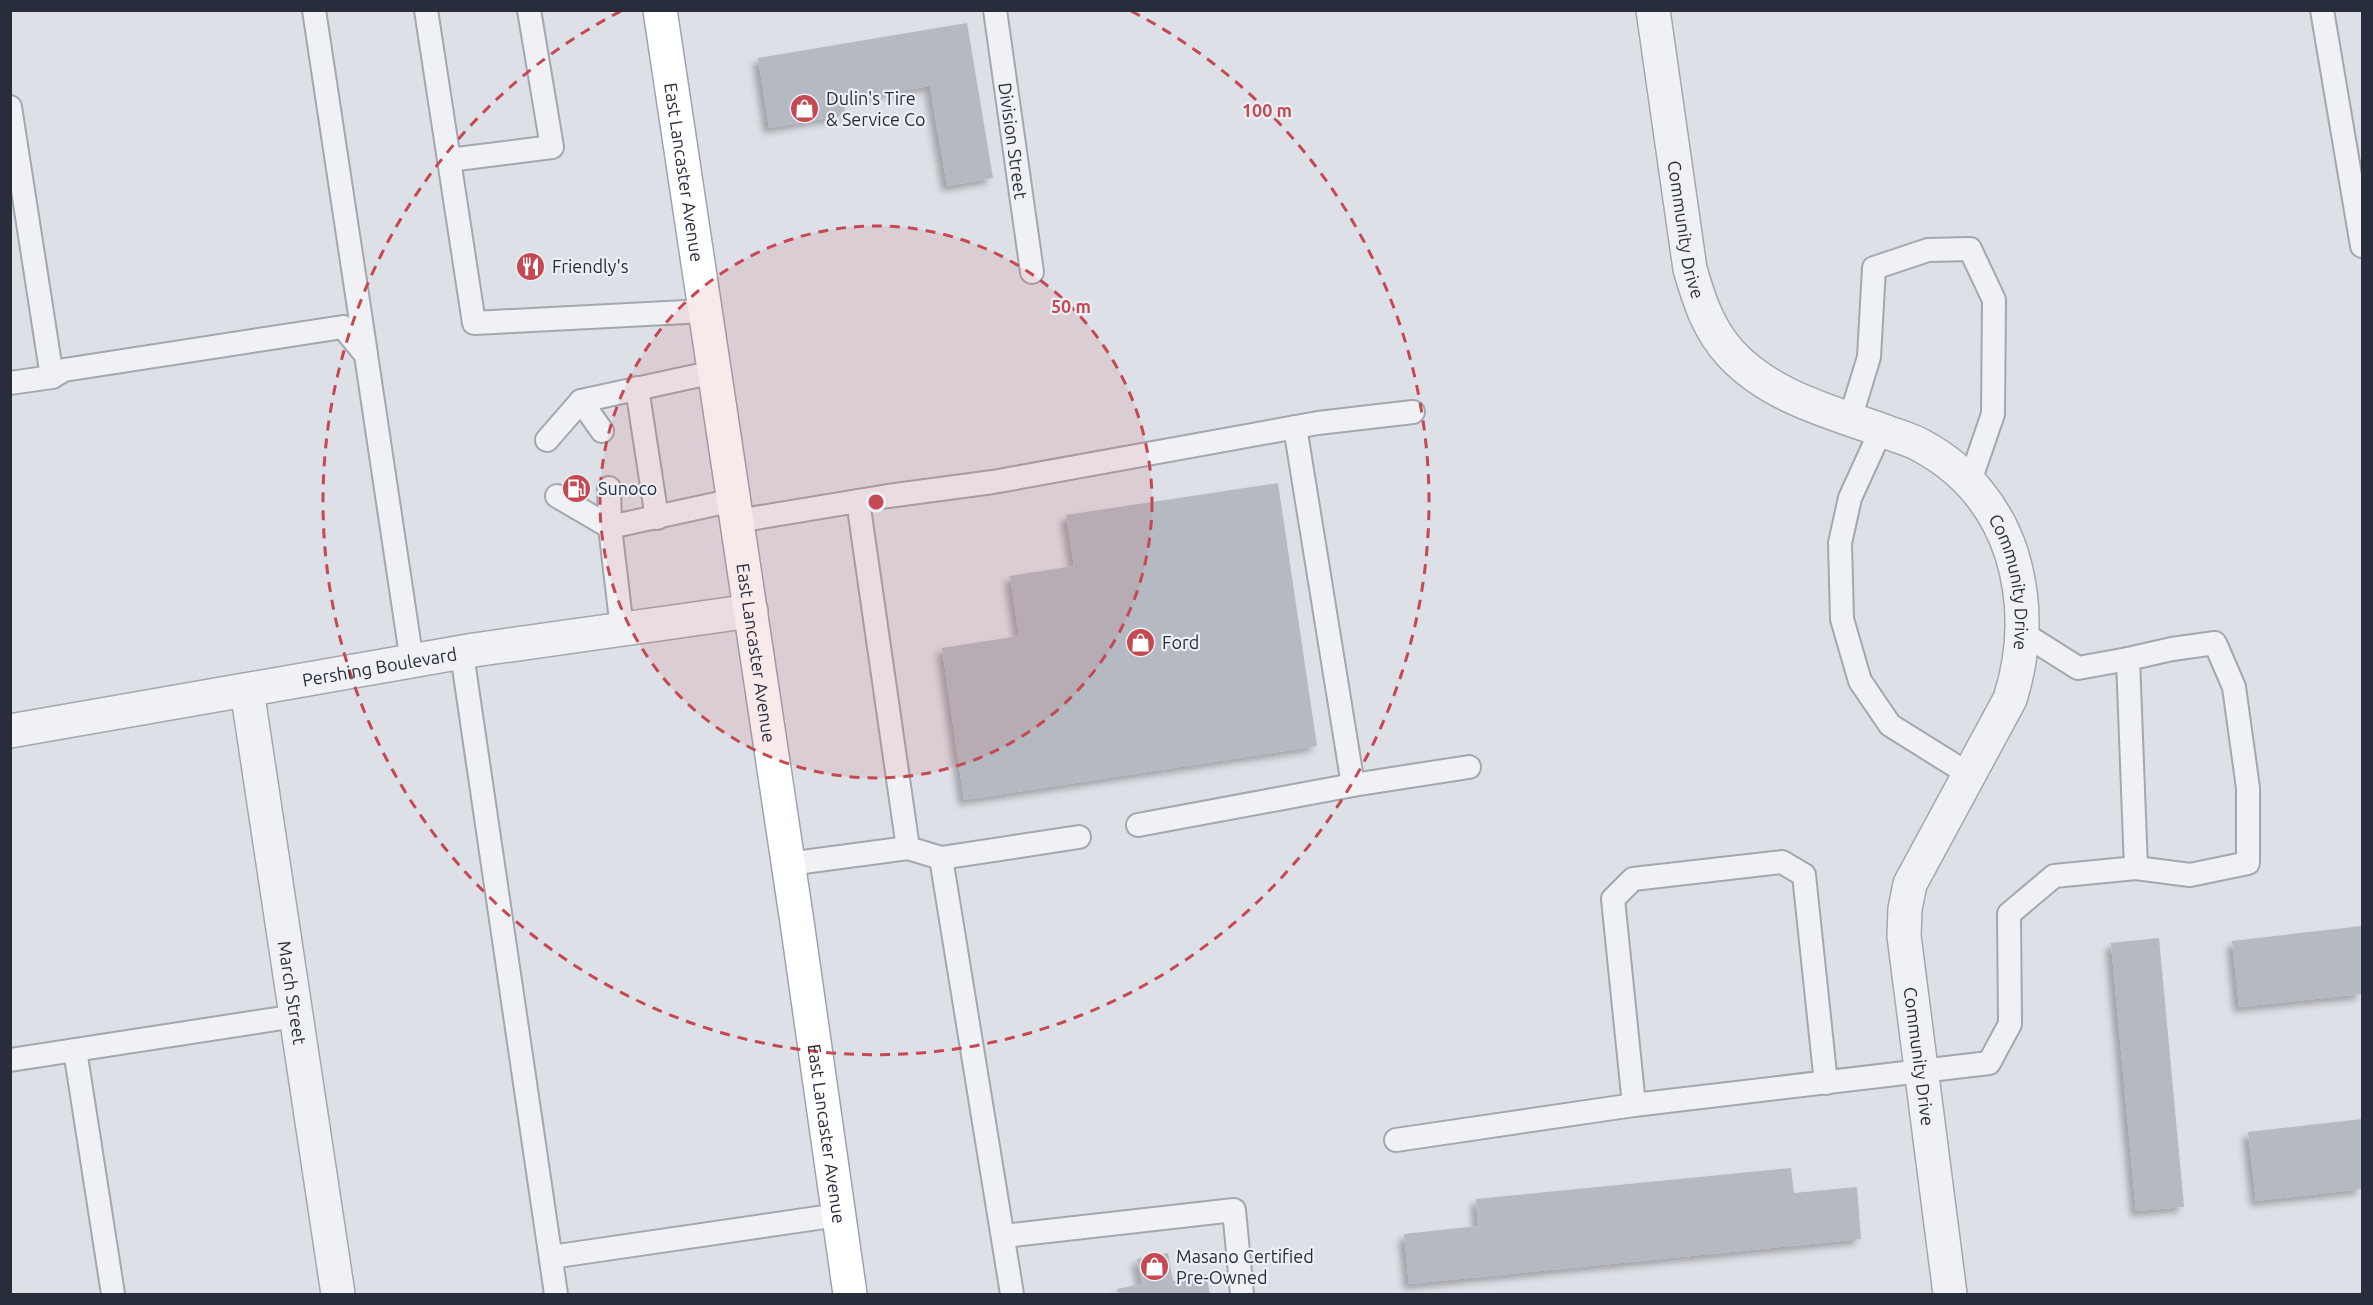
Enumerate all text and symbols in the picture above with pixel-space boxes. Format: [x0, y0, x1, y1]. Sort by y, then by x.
street label: East Lancaster Avenue [661, 81, 708, 263]
street label: Division Street [995, 81, 1032, 200]
place label: Dulin's Tire & Service Co [826, 88, 926, 129]
shop icon: Dulin's Tire & Service Co [789, 92, 821, 124]
text: 100 m [1242, 100, 1292, 120]
street label: Community Drive [1665, 159, 1709, 301]
restaurant icon: Friendly's [515, 250, 547, 282]
place label: Friendly's [552, 256, 629, 276]
text: 50 m [1051, 296, 1091, 316]
fuel station icon: Sunoco [561, 472, 593, 504]
place label: Sunoco [598, 478, 657, 498]
centre of rings [866, 492, 886, 512]
street label: Community Drive [1985, 510, 2032, 651]
street label: East Lancaster Avenue [733, 562, 780, 744]
shop icon: Ford [1125, 626, 1157, 658]
place label: Ford [1162, 632, 1199, 652]
street label: Pershing Boulevard [301, 643, 458, 690]
street label: March Street [275, 939, 310, 1046]
street label: Community Drive [1901, 985, 1938, 1127]
street label: East Lancaster Avenue [804, 1043, 850, 1225]
place label: Masano Certified Pre-Owned [1176, 1246, 1314, 1287]
shop icon: Masano Certified Pre-Owned [1139, 1250, 1171, 1282]

